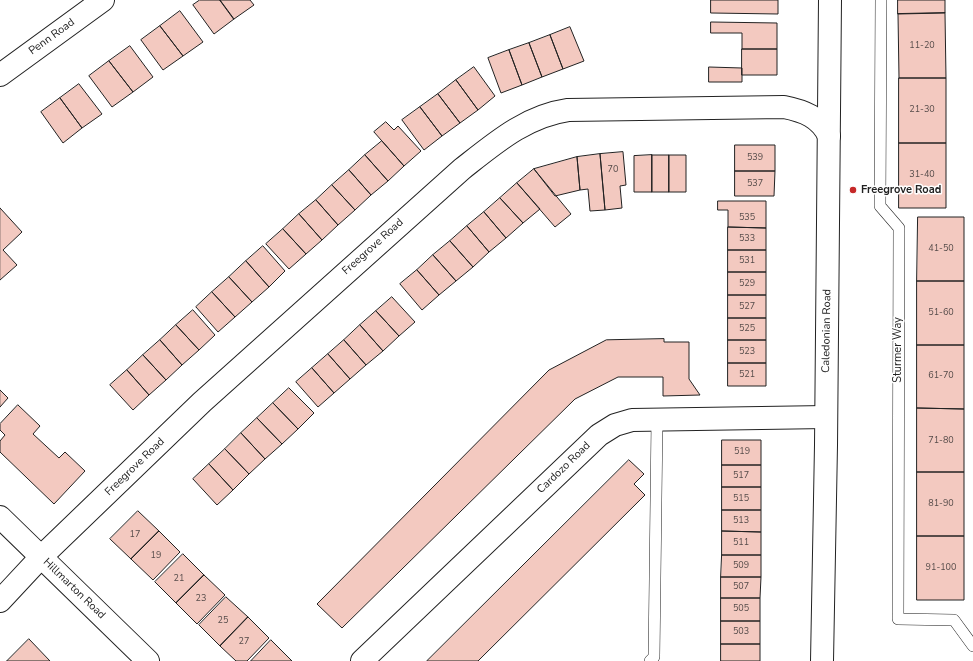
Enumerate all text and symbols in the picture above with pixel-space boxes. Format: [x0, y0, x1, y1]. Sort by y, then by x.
street label: Penn Road [26, 16, 78, 58]
house number: 11-20 [909, 41, 935, 51]
house number: 21-30 [909, 105, 935, 115]
house number: 539 [747, 153, 763, 163]
house number: 70 [608, 165, 618, 175]
house number: 31-40 [909, 170, 935, 180]
house number: 537 [747, 179, 763, 189]
place label: Freegrove Road [861, 183, 941, 197]
marker: Freegrove Road [848, 185, 858, 195]
house number: 535 [739, 213, 755, 223]
street label: Freegrove Road [340, 216, 406, 278]
house number: 533 [739, 234, 755, 244]
house number: 41-50 [928, 244, 954, 254]
house number: 531 [739, 256, 755, 266]
house number: 529 [739, 279, 755, 289]
street label: Caledonian Road [820, 289, 834, 373]
house number: 527 [739, 302, 755, 312]
house number: 51-60 [928, 308, 954, 318]
street label: Sturmer Way [891, 317, 905, 383]
house number: 525 [739, 324, 755, 334]
house number: 523 [739, 347, 755, 357]
house number: 521 [739, 370, 755, 380]
house number: 61-70 [928, 371, 954, 381]
street label: Freegrove Road [102, 435, 168, 499]
house number: 71-80 [928, 436, 954, 446]
street label: Cardozo Road [535, 439, 593, 497]
house number: 519 [734, 447, 750, 457]
house number: 517 [733, 471, 749, 481]
house number: 515 [733, 494, 749, 504]
house number: 81-90 [928, 499, 954, 509]
house number: 513 [733, 516, 749, 526]
house number: 17 [130, 530, 140, 540]
house number: 511 [733, 538, 749, 548]
house number: 19 [151, 551, 161, 561]
street label: Hillmarton Road [40, 556, 108, 622]
house number: 509 [733, 561, 749, 571]
house number: 91-100 [926, 563, 956, 573]
house number: 21 [174, 574, 184, 584]
house number: 507 [733, 582, 749, 592]
house number: 23 [196, 594, 206, 604]
house number: 505 [733, 604, 749, 614]
house number: 25 [218, 616, 228, 626]
house number: 503 [733, 627, 749, 637]
house number: 27 [239, 637, 249, 647]

